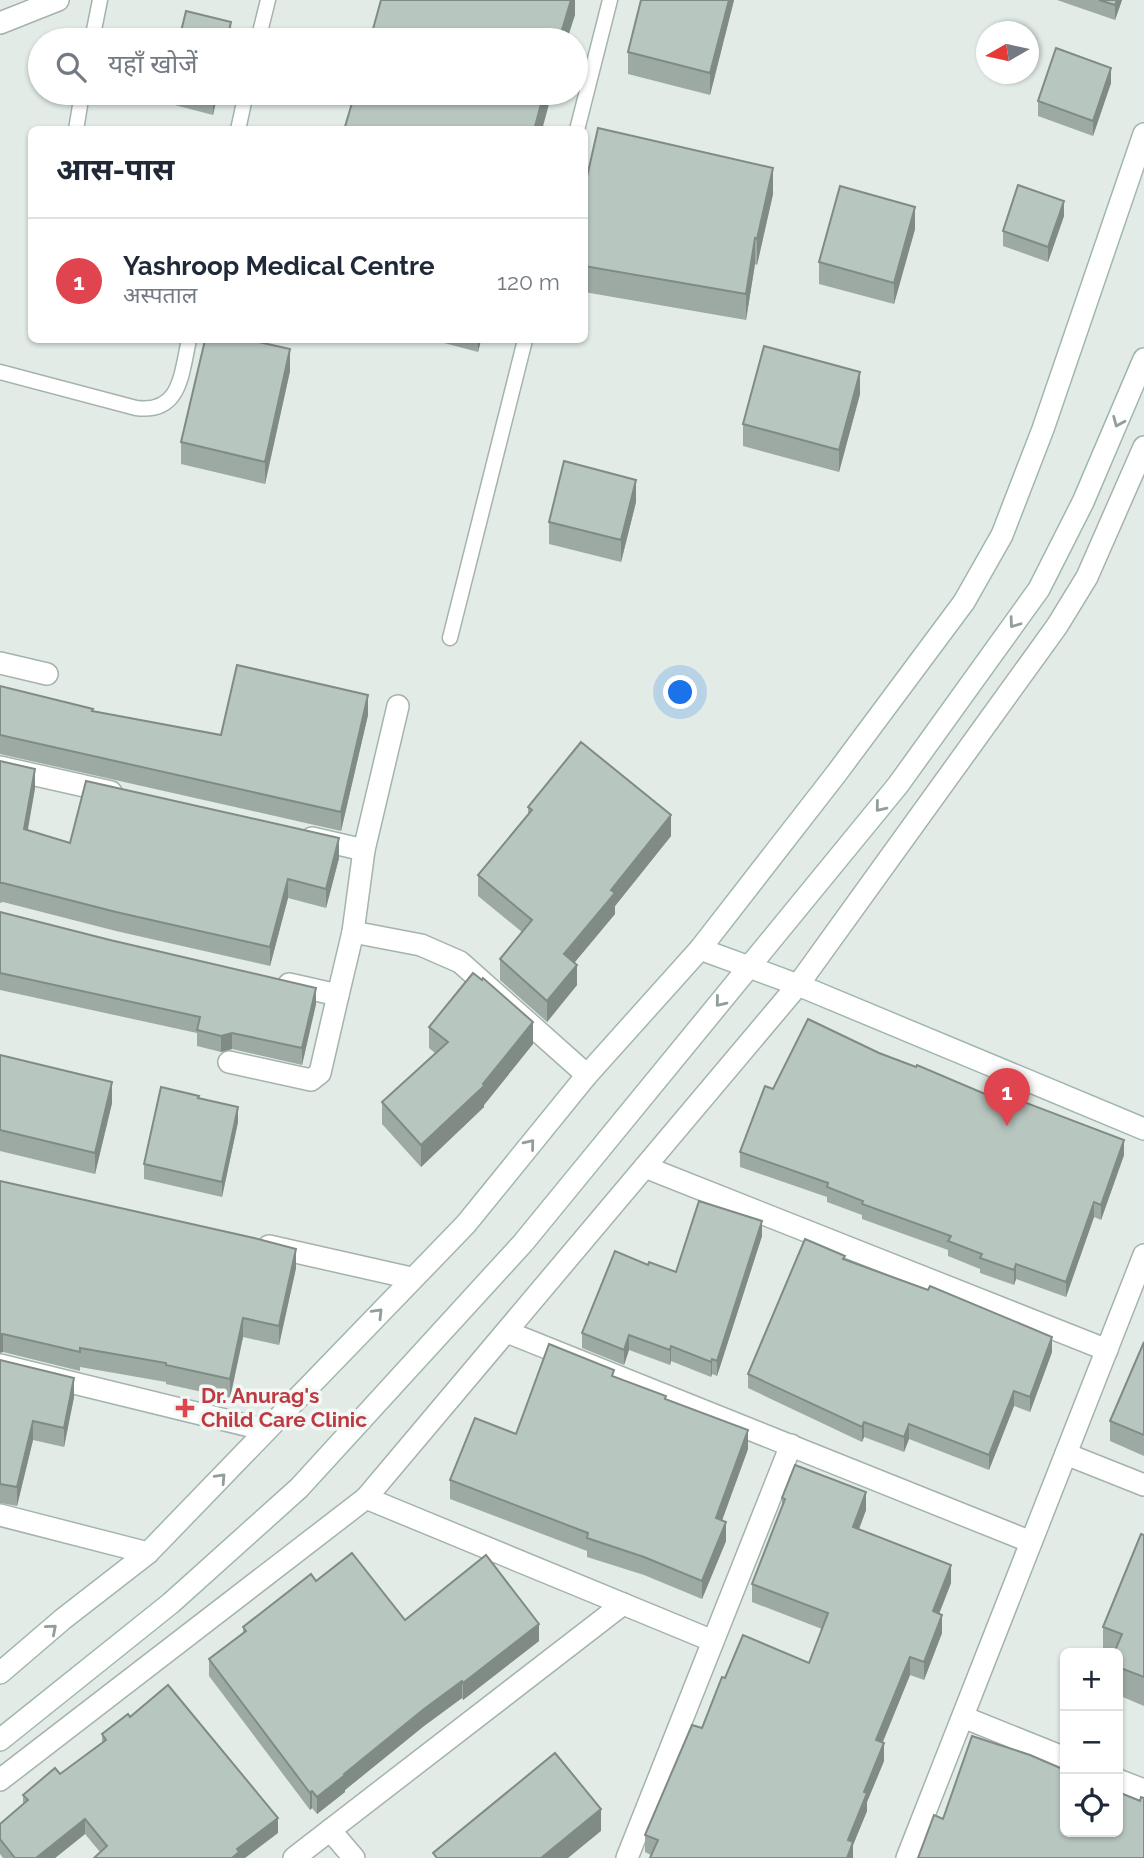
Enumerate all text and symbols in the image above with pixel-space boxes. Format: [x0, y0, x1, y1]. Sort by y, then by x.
north arrow [976, 21, 1039, 84]
search box [28, 28, 588, 105]
icon: search [52, 48, 90, 86]
text: यहाँ खोजें [108, 49, 198, 79]
text: आस-पास [56, 152, 174, 187]
text: Yashroop Medical Centre [123, 251, 435, 281]
text: 1 [73, 268, 85, 295]
text: 120 m [497, 268, 560, 295]
text: अस्पताल [123, 281, 197, 308]
one-way arrow [1112, 414, 1126, 427]
one-way arrow [1010, 616, 1022, 628]
your location [663, 675, 697, 709]
one-way arrow [875, 799, 888, 811]
one-way arrow [716, 995, 729, 1007]
pin: 1 [984, 1068, 1030, 1126]
one-way arrow [522, 1140, 535, 1152]
one-way arrow [369, 1308, 382, 1321]
place label: Dr. Anurag's Child Care Clinic [201, 1383, 367, 1432]
marker: Dr. Anurag's Child Care Clinic [175, 1398, 195, 1418]
one-way arrow [213, 1473, 225, 1486]
one-way arrow [43, 1625, 56, 1637]
map controls [1060, 1648, 1123, 1837]
button: + [1060, 1648, 1123, 1711]
button: − [1060, 1711, 1123, 1774]
button: locate [1060, 1774, 1123, 1837]

